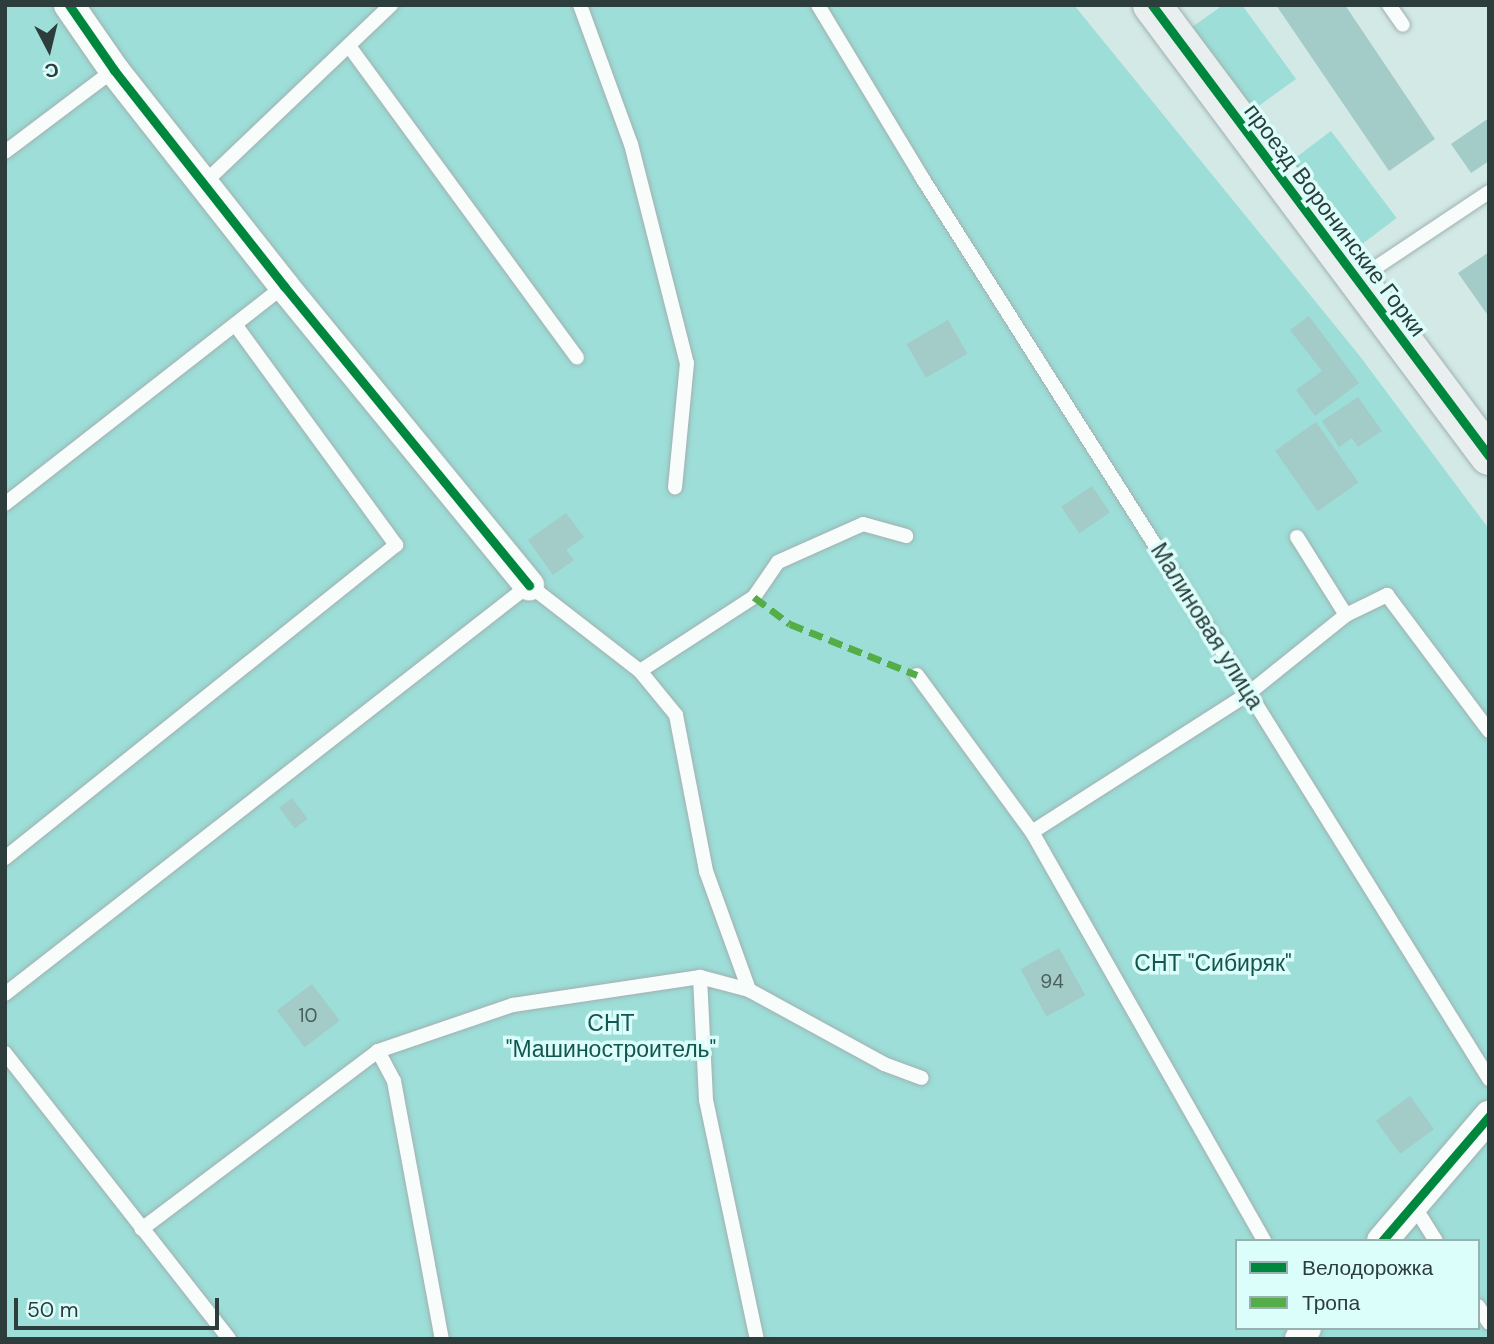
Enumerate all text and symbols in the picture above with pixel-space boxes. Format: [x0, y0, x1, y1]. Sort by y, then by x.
north arrow [14, 14, 84, 84]
text: С [43, 57, 60, 84]
street label: проезд Воронинские Горки [1238, 98, 1432, 342]
street label: Малиновая улица [1145, 538, 1269, 714]
park label: СНТ "Сибиряк" [1134, 949, 1292, 977]
house number: 94 [1040, 971, 1064, 993]
house number: 10 [299, 1005, 317, 1027]
park label: СНТ "Машиностроитель" [506, 1009, 716, 1063]
legend [1235, 1239, 1480, 1330]
text: Велодорожка [1302, 1254, 1433, 1282]
scale bar [18, 1284, 222, 1328]
text: Тропа [1302, 1289, 1360, 1317]
text: 50 m [27, 1296, 78, 1324]

